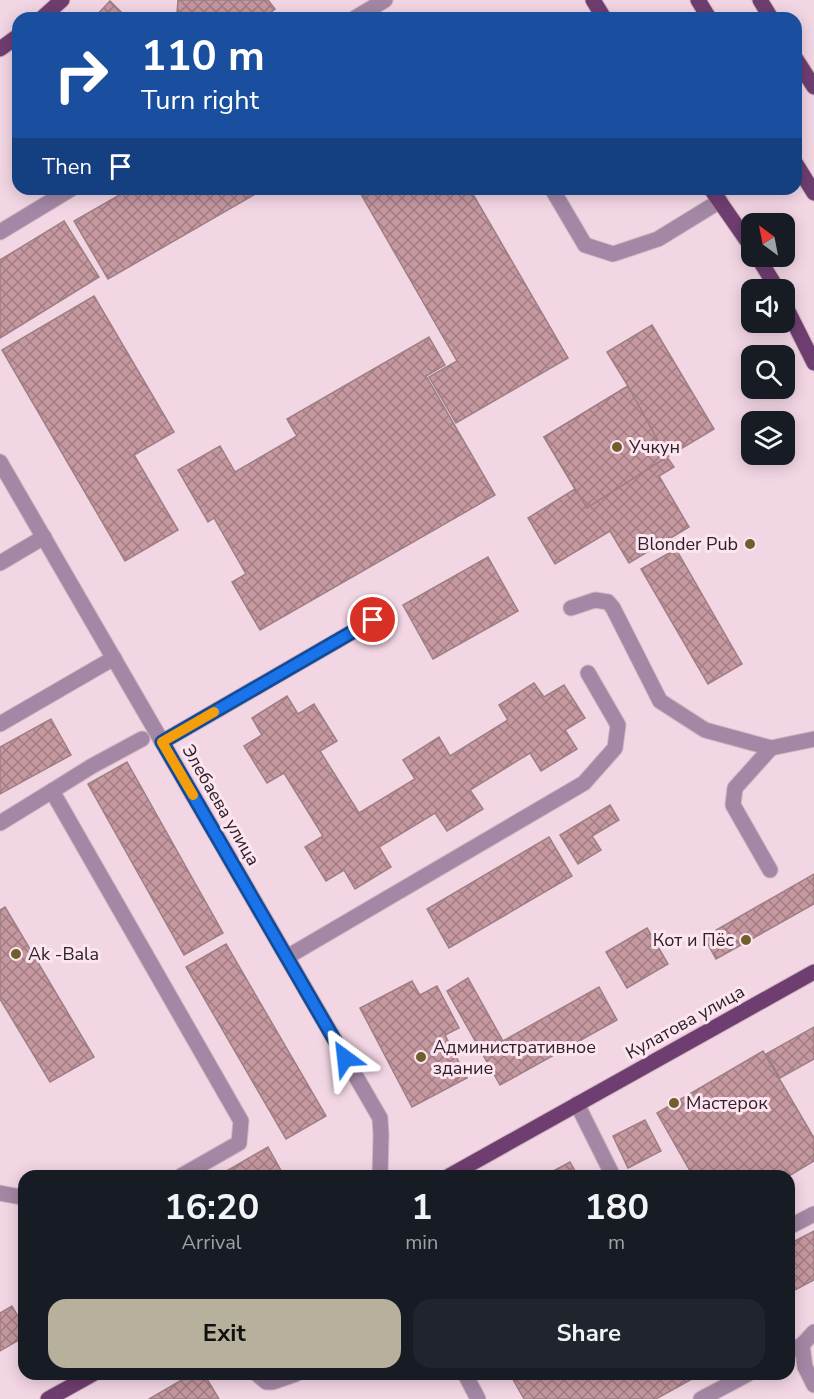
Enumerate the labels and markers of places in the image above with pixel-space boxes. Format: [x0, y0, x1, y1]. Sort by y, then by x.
place label: Учкун [628, 435, 680, 459]
marker: Учкун [610, 440, 624, 454]
place label: Blonder Pub [637, 532, 738, 556]
marker: Blonder Pub [743, 537, 757, 551]
pin [347, 594, 398, 645]
place label: Кот и Пёс [653, 928, 734, 952]
marker: Кот и Пёс [739, 933, 753, 947]
place label: Ak -Bala [28, 942, 99, 966]
marker: Ak -Bala [9, 947, 23, 961]
place label: Административное здание [433, 1035, 596, 1080]
marker: Административное здание [414, 1050, 428, 1064]
place label: Мастерок [686, 1091, 768, 1115]
marker: Мастерок [667, 1096, 681, 1110]

